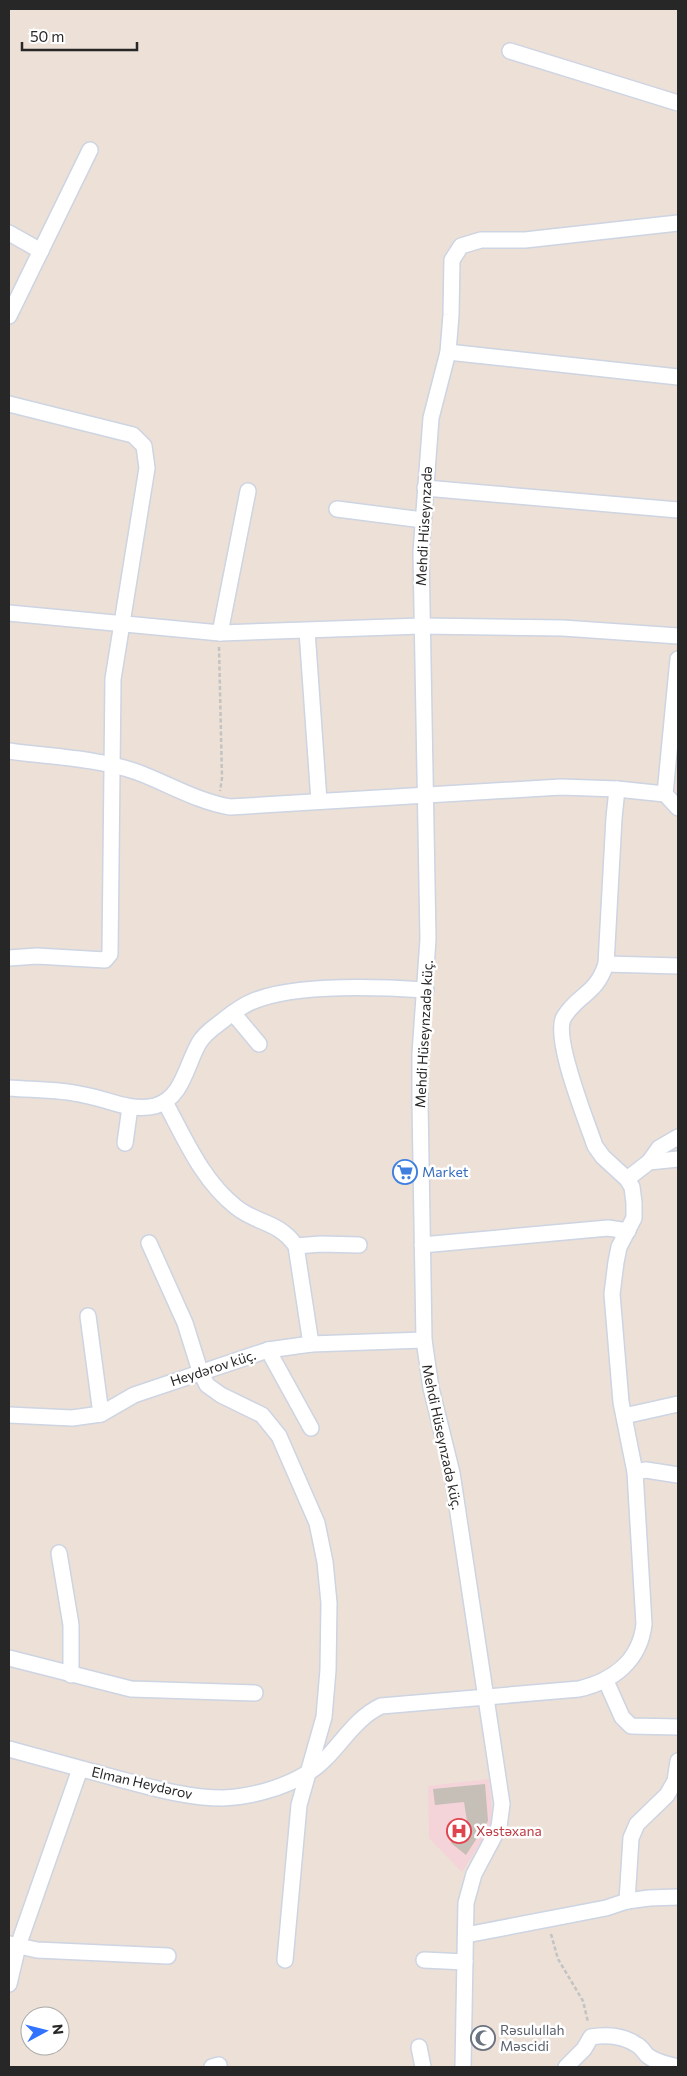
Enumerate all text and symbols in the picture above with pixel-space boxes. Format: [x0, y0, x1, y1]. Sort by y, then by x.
scale bar [22, 20, 138, 52]
text: 50 m [30, 27, 64, 45]
street label: Mehdi Hüseynzadə [412, 466, 435, 586]
street label: Mehdi Hüseynzadə küç. [411, 959, 436, 1108]
supermarket icon: Market [392, 1159, 418, 1185]
place label: Market [422, 1163, 469, 1180]
street label: Heydərov küç. [168, 1346, 258, 1389]
street label: Mehdi Hüseynzadə küç. [419, 1363, 466, 1511]
street label: Elman Heydərov [90, 1763, 194, 1802]
hospital icon: Xəstəxana [446, 1818, 472, 1844]
place label: Xəstəxana [476, 1822, 542, 1839]
north arrow [20, 2006, 70, 2056]
place label: Rəsulullah Məscidi [500, 2021, 565, 2054]
text: N [49, 2023, 67, 2036]
mosque icon: Rəsulullah Məscidi [470, 2025, 496, 2051]

